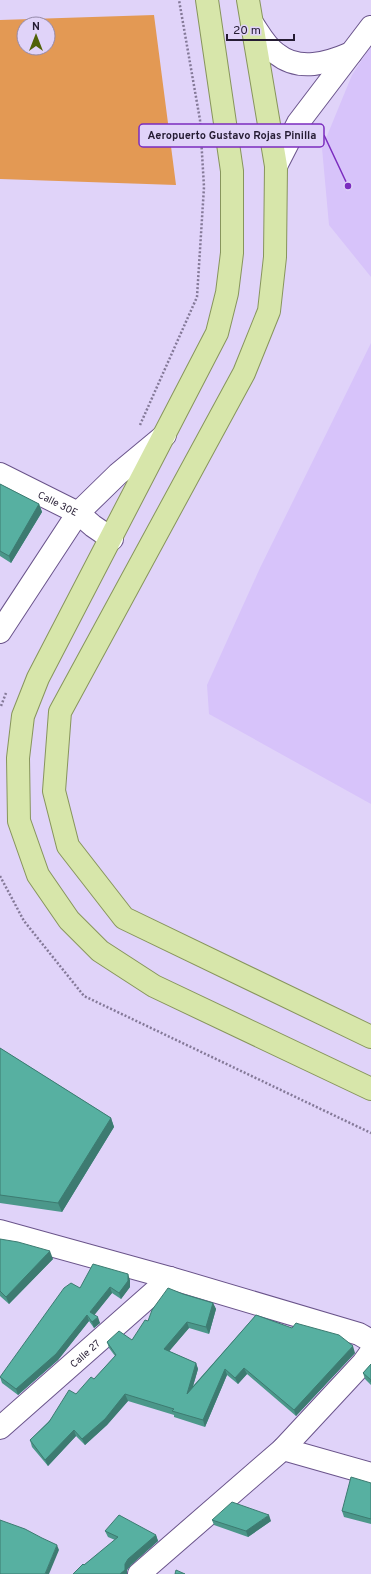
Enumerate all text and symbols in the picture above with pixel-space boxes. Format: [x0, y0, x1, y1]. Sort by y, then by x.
north arrow [16, 16, 56, 56]
scale bar [227, 16, 294, 42]
text: N [32, 20, 40, 34]
text: 20 m [233, 23, 261, 39]
callout: Aeropuerto Gustavo Rojas Pinilla [139, 124, 324, 147]
text: Aeropuerto Gustavo Rojas Pinilla [148, 129, 316, 143]
street label: Calle 30E [35, 489, 80, 520]
street label: Calle 27 [68, 1338, 104, 1371]

